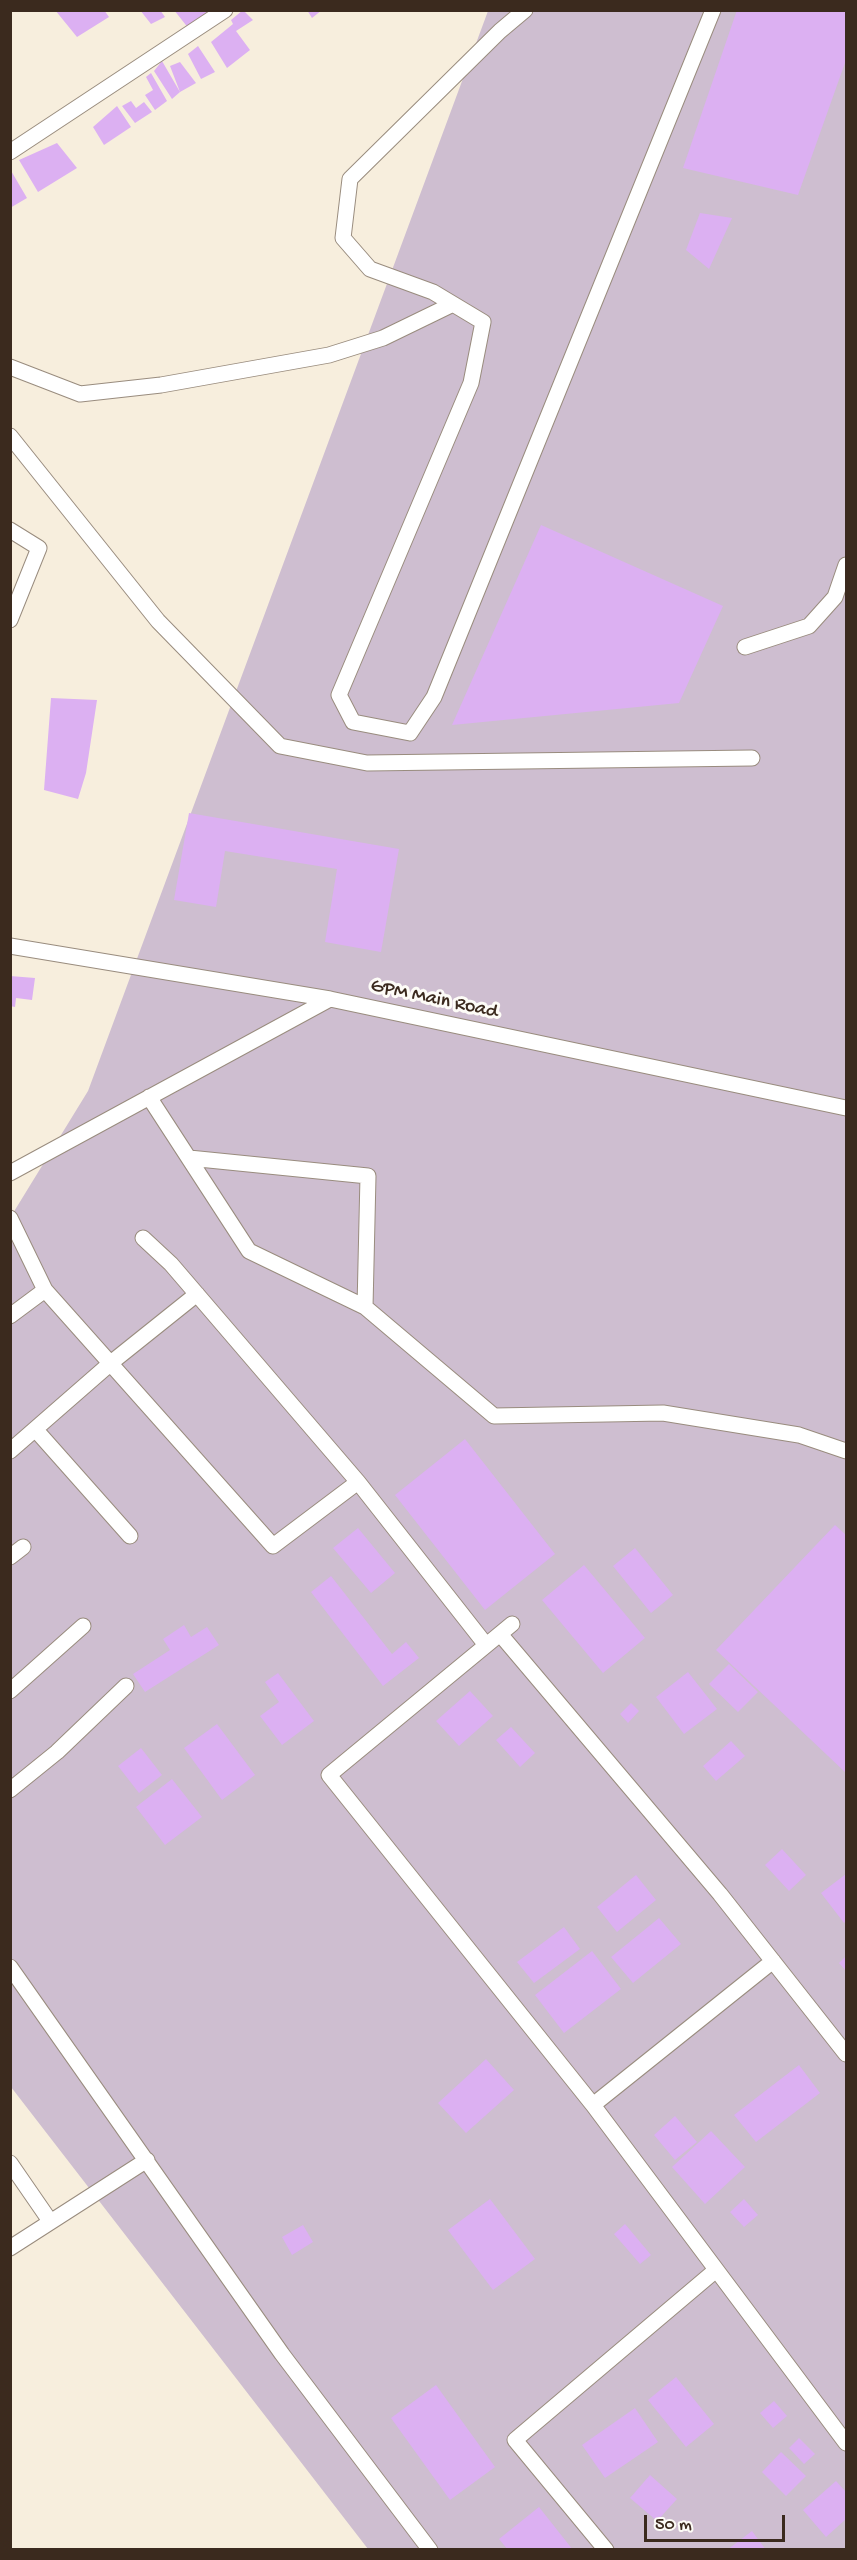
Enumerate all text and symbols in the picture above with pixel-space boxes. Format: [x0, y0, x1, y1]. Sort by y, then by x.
street label: GPM Main Road [368, 975, 500, 1025]
scale bar [647, 2503, 788, 2541]
text: 50 m [655, 2515, 692, 2536]

